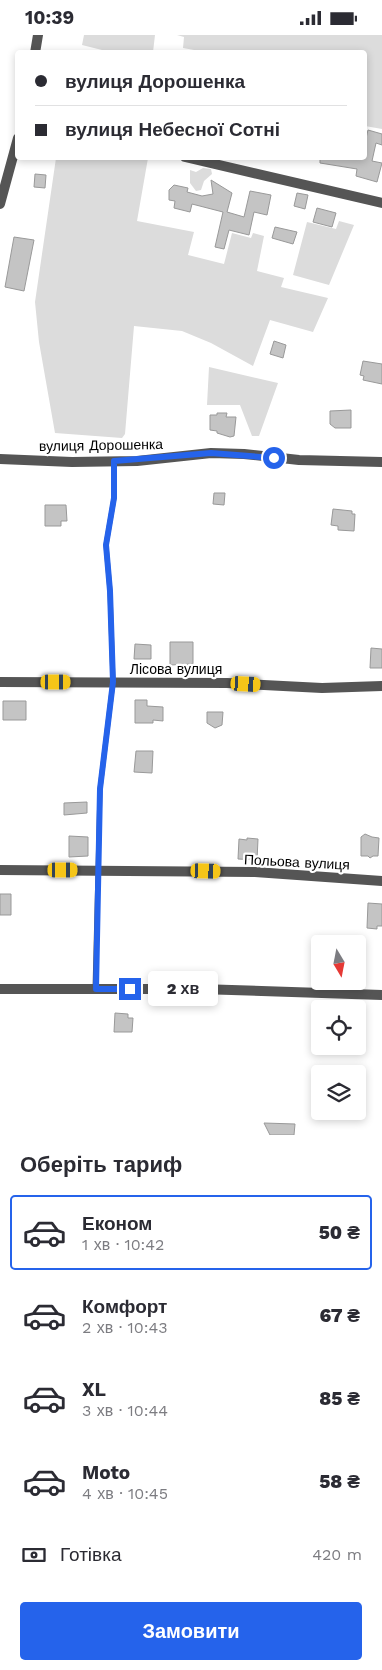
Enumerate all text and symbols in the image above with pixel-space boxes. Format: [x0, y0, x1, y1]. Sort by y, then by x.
text: 10:39 [25, 6, 74, 29]
text: вулиця Дорошенка [65, 70, 245, 93]
text: вулиця Небесної Сотні [65, 118, 280, 141]
street label: вулиця Дорошенка [39, 436, 163, 454]
route start [263, 447, 285, 469]
street label: Лісова вулиця [130, 661, 222, 677]
car [41, 675, 71, 690]
car [230, 676, 261, 692]
street label: Польова вулиця [244, 851, 350, 873]
car [48, 863, 78, 878]
car [190, 863, 221, 879]
north arrow [311, 935, 366, 990]
map controls [311, 935, 366, 1120]
callout: 2 хв [148, 971, 218, 1007]
route end [119, 978, 141, 1000]
text: 2 хв [167, 979, 199, 998]
button: locate [311, 1000, 366, 1055]
button: layers [311, 1065, 366, 1120]
text: Оберіть тариф [20, 1152, 182, 1177]
icon: car [22, 1210, 67, 1255]
text: Економ [82, 1212, 152, 1235]
text: 50 ₴ [319, 1221, 360, 1244]
text: 1 хв · 10:42 [82, 1235, 164, 1254]
icon: car [22, 1293, 67, 1338]
text: Комфорт [82, 1295, 167, 1318]
text: 67 ₴ [320, 1304, 360, 1327]
text: 2 хв · 10:43 [82, 1318, 168, 1337]
icon: car [22, 1376, 67, 1421]
text: XL [82, 1378, 106, 1401]
text: 85 ₴ [319, 1387, 360, 1410]
text: 3 хв · 10:44 [82, 1401, 168, 1420]
icon: car [22, 1459, 67, 1504]
text: Moto [82, 1461, 130, 1484]
text: 58 ₴ [319, 1470, 360, 1493]
text: 4 хв · 10:45 [82, 1484, 168, 1503]
icon: cash [20, 1541, 48, 1569]
text: Готівка [60, 1543, 121, 1566]
text: 420 m [312, 1545, 362, 1564]
button: Замовити [20, 1602, 362, 1660]

